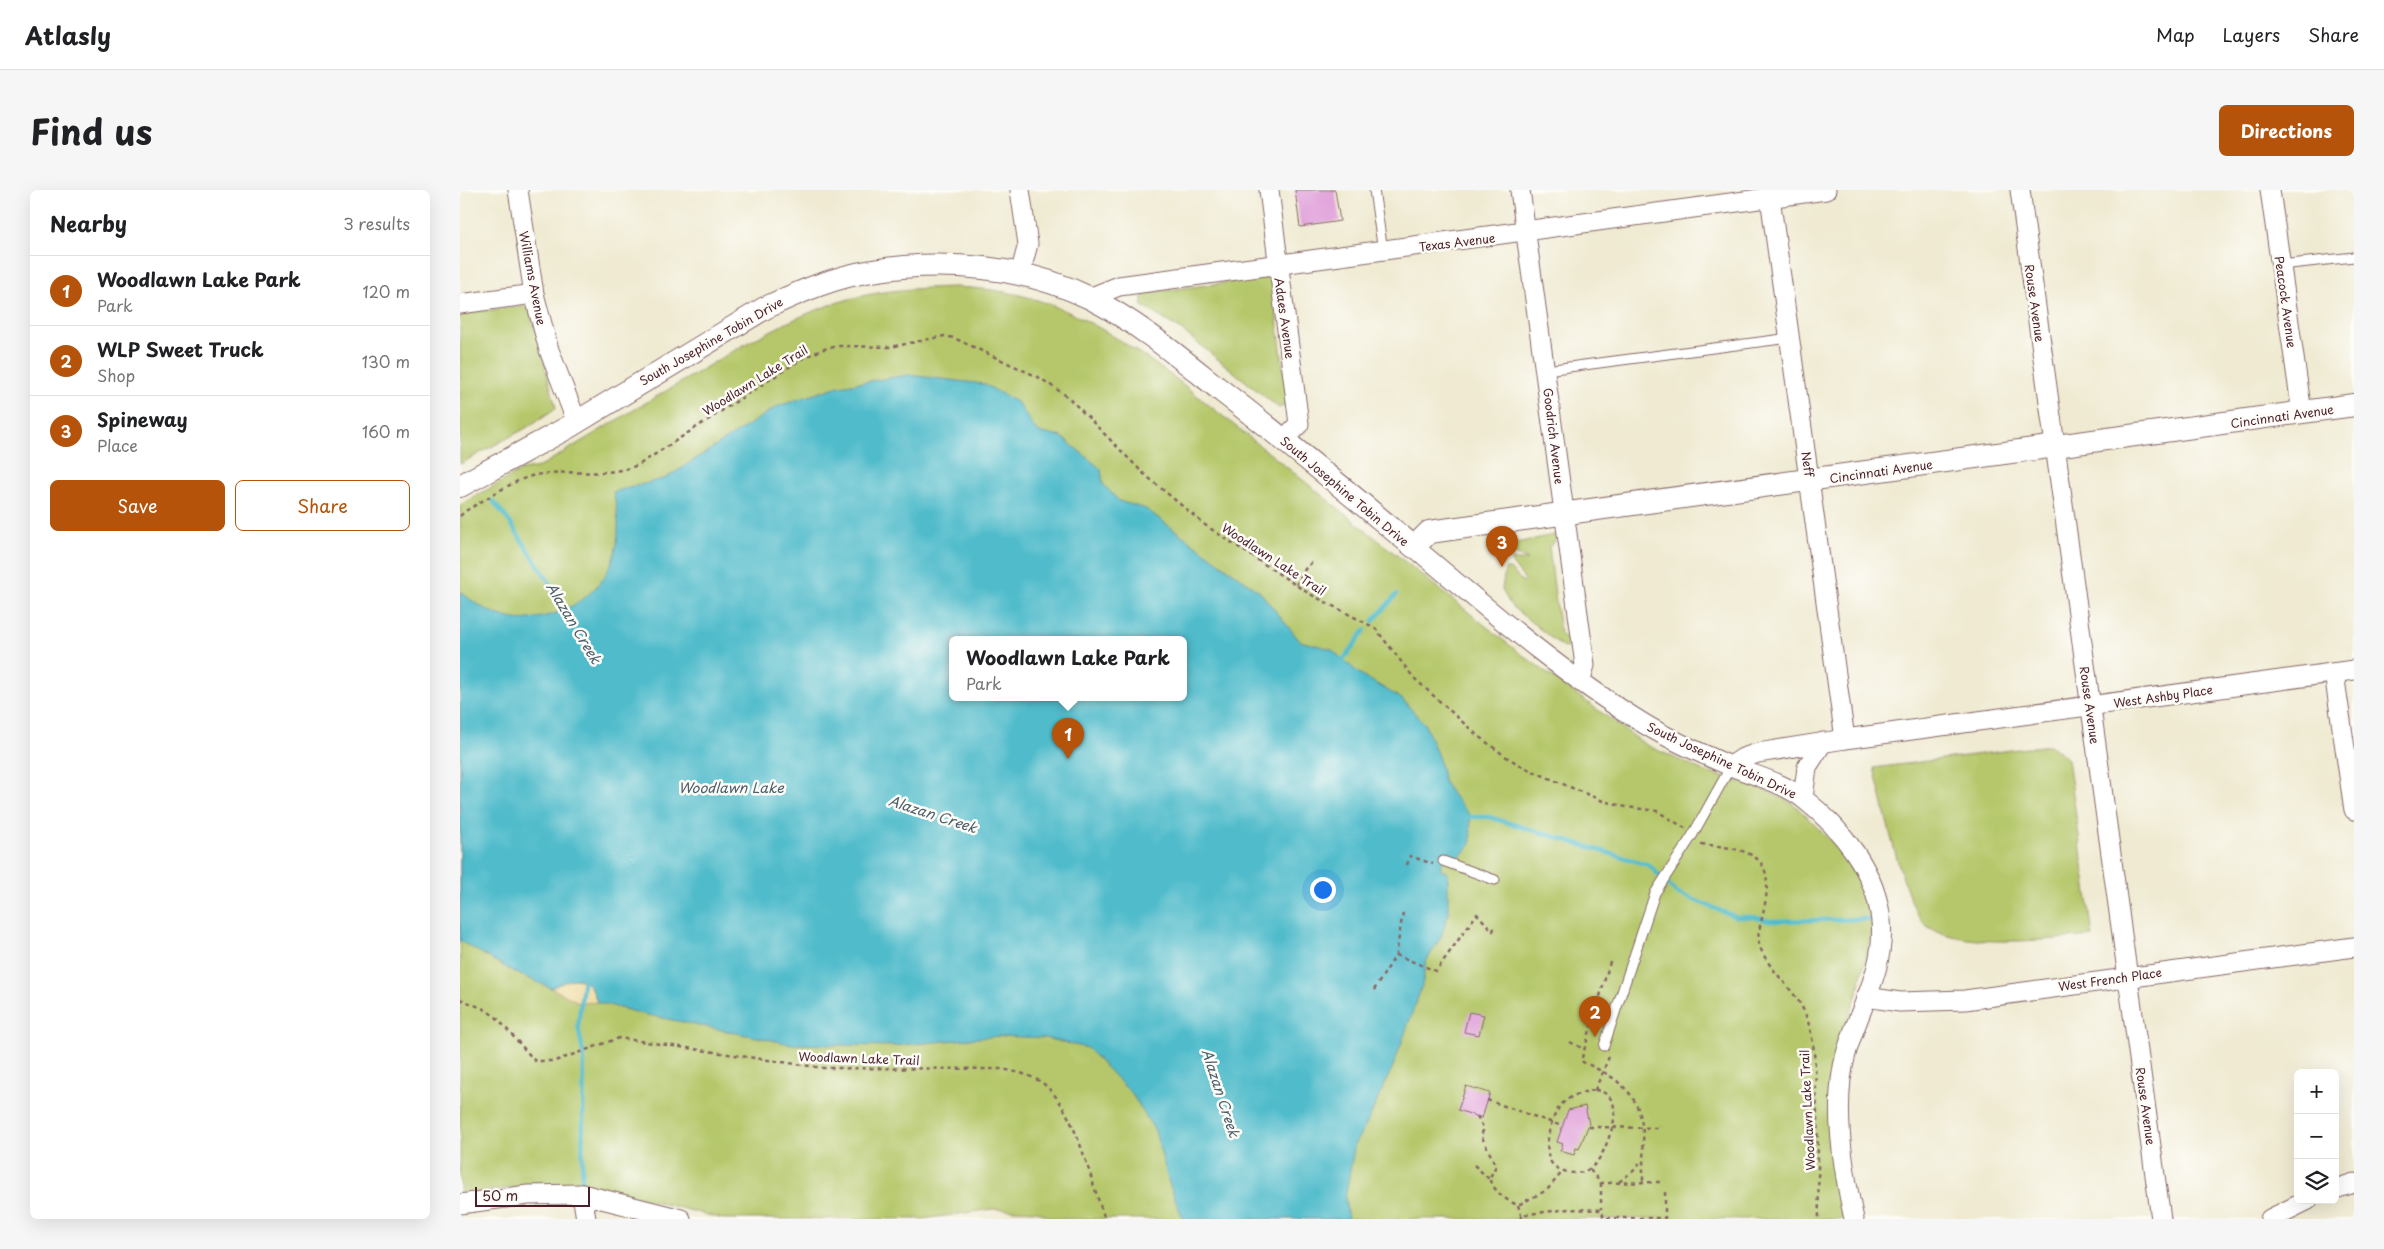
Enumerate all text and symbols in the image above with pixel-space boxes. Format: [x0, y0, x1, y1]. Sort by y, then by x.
text: Atlasly [25, 17, 111, 53]
text: Map [2156, 21, 2195, 48]
text: Layers [2223, 21, 2280, 48]
text: Share [2308, 21, 2359, 48]
text: Find us [30, 104, 152, 157]
button: Directions [2219, 105, 2354, 156]
text: Nearby [50, 207, 127, 239]
text: 3 results [343, 211, 410, 235]
street label: Texas Avenue [1418, 228, 1497, 256]
street label: Williams Avenue [515, 229, 551, 327]
street label: Peacock Avenue [2271, 255, 2301, 350]
street label: Rouse Avenue [2021, 263, 2049, 344]
text: Woodlawn Lake Park [97, 265, 301, 293]
street label: Adaes Avenue [1270, 276, 1300, 360]
text: 1 [62, 279, 70, 303]
text: 120 m [363, 279, 410, 303]
street label: South Josephine Tobin Drive [636, 292, 786, 390]
text: Park [97, 293, 133, 317]
text: WLP Sweet Truck [97, 335, 264, 363]
street label: Woodlawn Lake Trail [699, 340, 811, 420]
text: 2 [60, 349, 72, 373]
text: 130 m [362, 349, 410, 373]
text: Shop [97, 363, 135, 387]
street label: Goodrich Avenue [1539, 387, 1569, 485]
street label: Cincinnati Avenue [2229, 400, 2335, 432]
text: Spineway [97, 405, 187, 433]
text: 3 [61, 419, 71, 443]
text: 160 m [362, 419, 410, 443]
street label: South Josephine Tobin Drive [1277, 432, 1413, 550]
text: Place [97, 433, 138, 457]
street label: Neff [1797, 450, 1819, 479]
street label: Cincinnati Avenue [1828, 455, 1934, 487]
button: Save [50, 480, 225, 531]
button: Share [235, 480, 410, 531]
street label: Woodlawn Lake Trail [1218, 518, 1330, 600]
pin: 3 [1486, 526, 1518, 567]
water label: Alazan Creek [541, 578, 607, 669]
popup [949, 636, 1187, 701]
text: Woodlawn Lake Park [966, 643, 1170, 671]
street label: Rouse Avenue [2076, 665, 2104, 746]
text: Park [966, 671, 1002, 695]
street label: West Ashby Place [2112, 680, 2214, 712]
street label: South Josephine Tobin Drive [1644, 717, 1800, 803]
pin: 1 [1052, 718, 1084, 759]
water label: Woodlawn Lake [678, 777, 785, 798]
water label: Alazan Creek [886, 790, 981, 839]
your location [1310, 877, 1336, 903]
street label: West French Place [2057, 963, 2163, 995]
pin: 2 [1579, 996, 1611, 1037]
water label: Alazan Creek [1197, 1046, 1246, 1141]
street label: Woodlawn Lake Trail [798, 1047, 920, 1069]
street label: Woodlawn Lake Trail [1795, 1049, 1819, 1171]
street label: Rouse Avenue [2132, 1066, 2160, 1147]
map controls [2294, 1069, 2339, 1204]
button: + [2294, 1069, 2339, 1114]
button: − [2294, 1114, 2339, 1159]
button: layers [2294, 1159, 2339, 1204]
scale bar [475, 1184, 590, 1207]
text: 50 m [482, 1185, 518, 1206]

